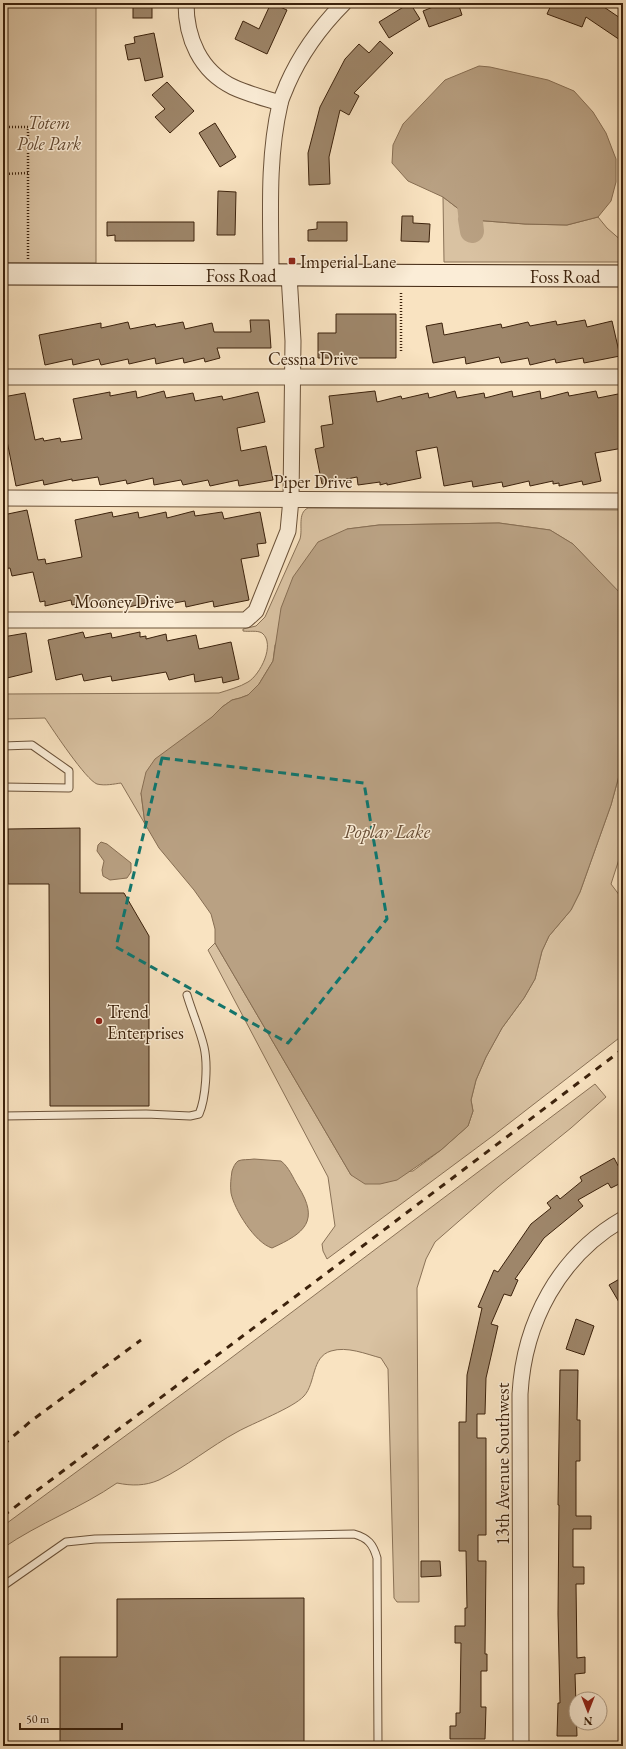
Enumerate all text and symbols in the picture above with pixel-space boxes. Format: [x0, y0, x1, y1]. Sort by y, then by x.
park label: Totem Pole Park [17, 111, 81, 155]
place label: Imperial Lane [300, 250, 396, 273]
marker: Imperial Lane [287, 256, 297, 266]
street label: Foss Road [206, 264, 277, 287]
street label: Foss Road [530, 265, 601, 288]
street label: Cessna Drive [268, 347, 358, 370]
street label: Piper Drive [274, 470, 352, 493]
street label: Mooney Drive [74, 590, 174, 613]
water label: Poplar Lake [344, 819, 431, 844]
place label: Trend Enterprises [107, 1000, 184, 1044]
marker: Trend Enterprises [94, 1016, 104, 1026]
street label: 13th Avenue Southwest [491, 1382, 514, 1545]
north arrow [568, 1691, 608, 1731]
scale bar [20, 1705, 122, 1731]
text: 50 m [26, 1711, 50, 1727]
text: N [583, 1714, 592, 1728]

